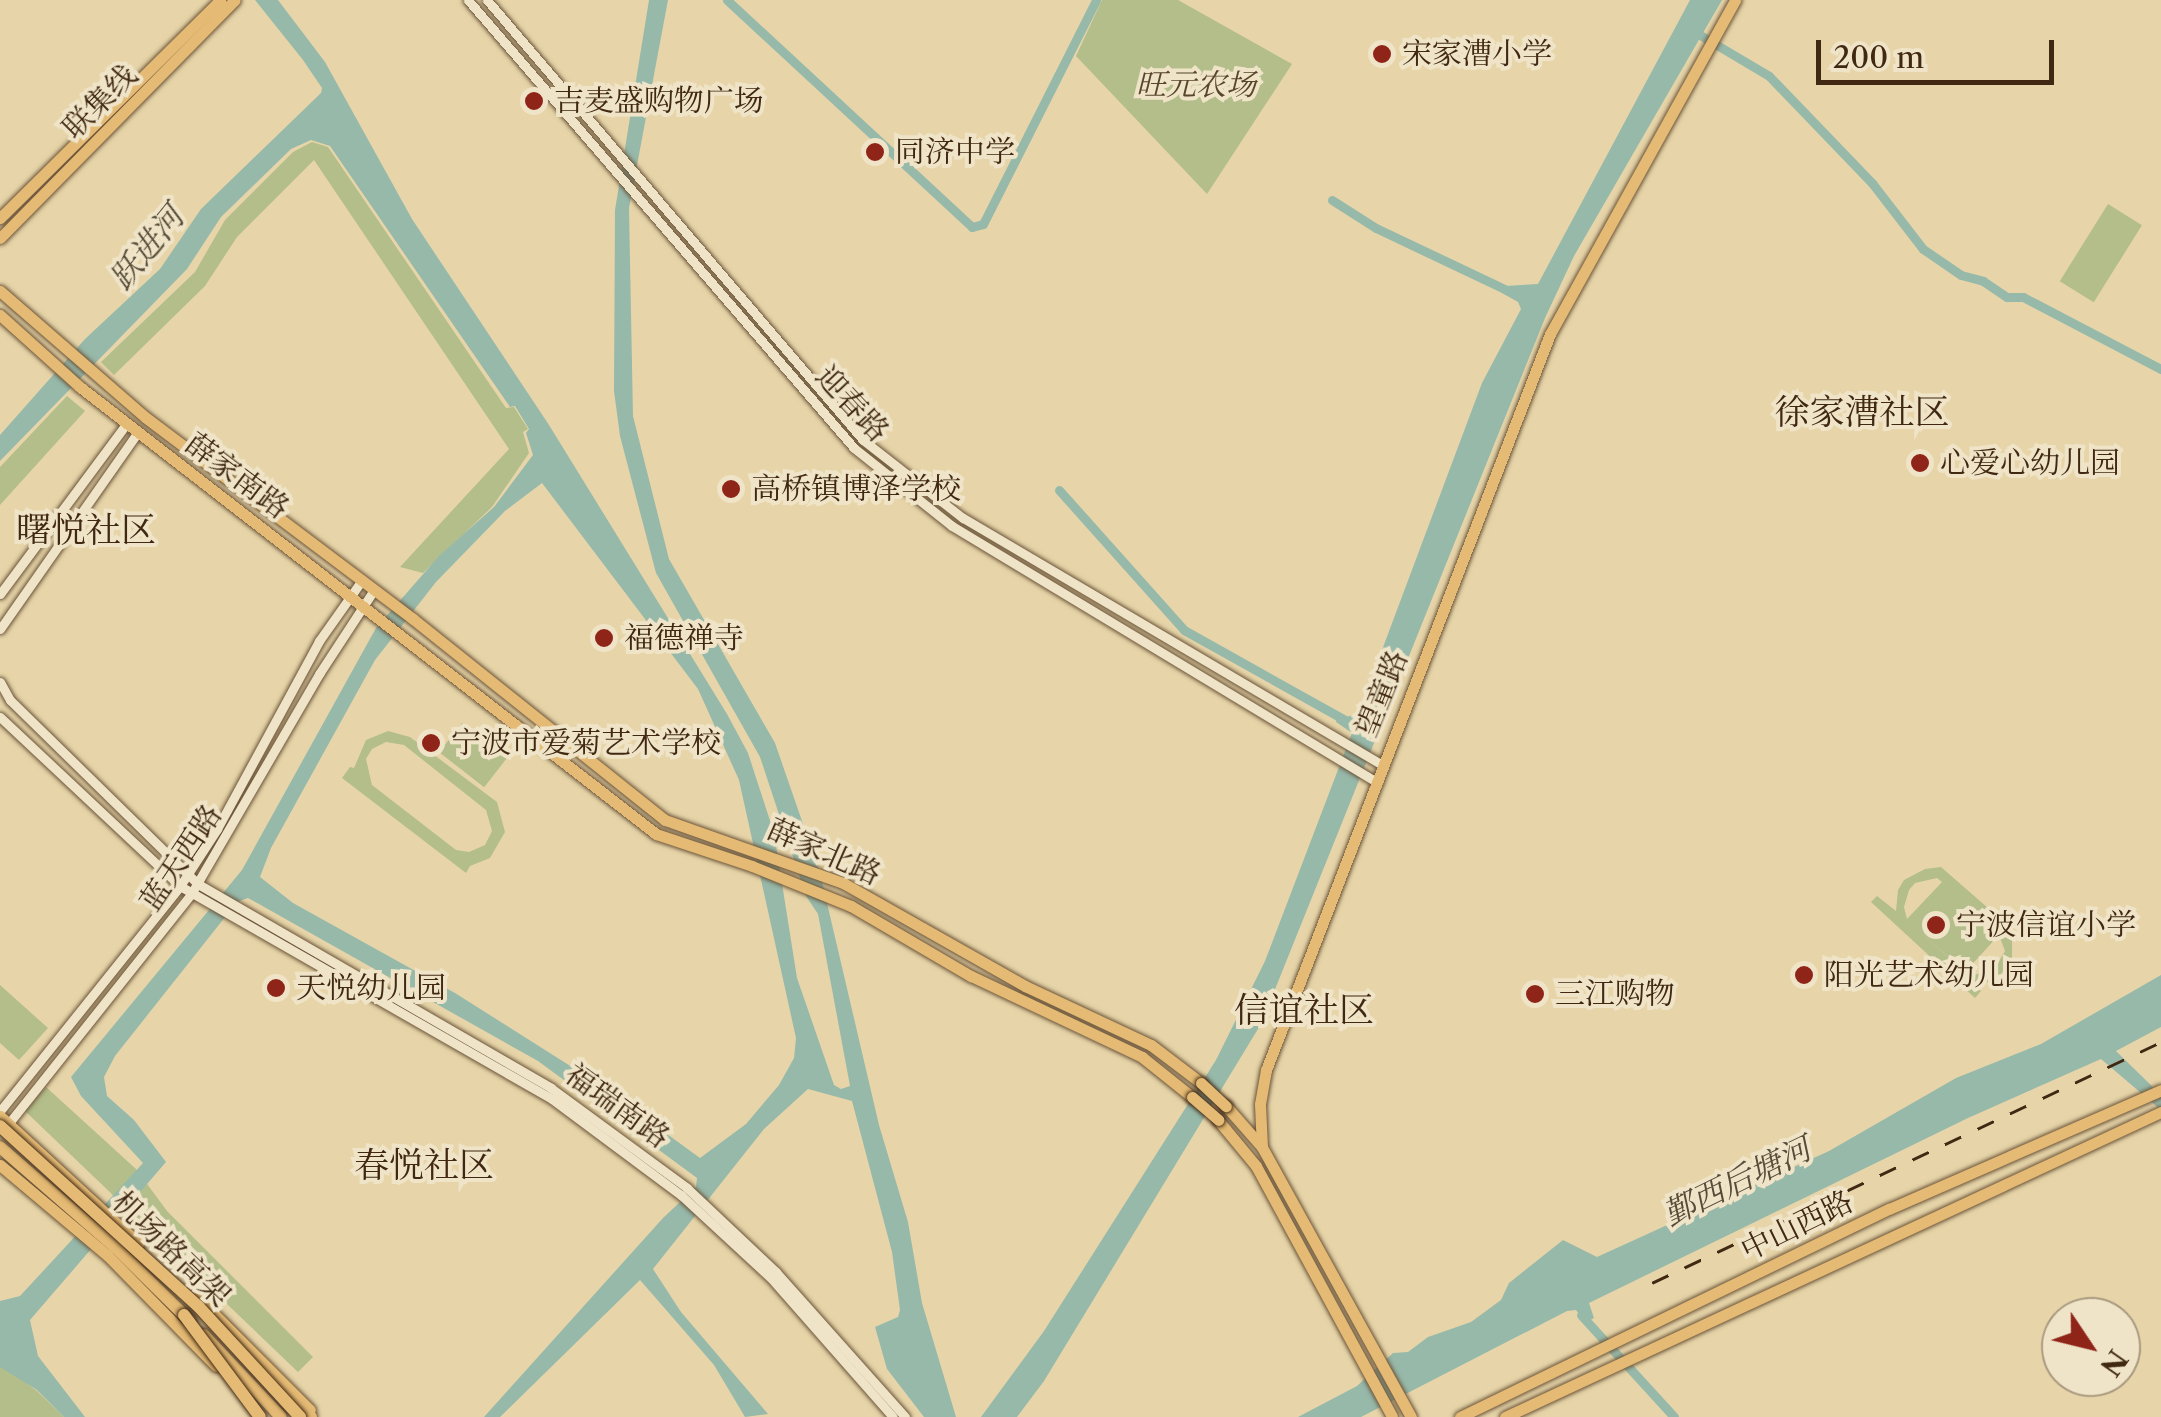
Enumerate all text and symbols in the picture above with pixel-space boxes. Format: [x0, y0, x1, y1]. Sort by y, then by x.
scale bar [1821, 20, 2058, 82]
place label: 宋家漕小学 [1402, 36, 1552, 72]
text: 200 m [1833, 39, 1924, 76]
marker: 宋家漕小学 [1371, 43, 1393, 65]
street label: 联集线 [55, 57, 145, 147]
park label: 旺元农场 [1136, 67, 1256, 103]
place label: 吉麦盛购物广场 [554, 83, 764, 119]
marker: 吉麦盛购物广场 [523, 90, 545, 112]
place label: 同济中学 [895, 134, 1015, 170]
marker: 同济中学 [864, 141, 886, 163]
water label: 跃进河 [102, 199, 192, 297]
street label: 迎春路 [808, 359, 896, 449]
district label: 徐家漕社区 [1775, 391, 1949, 433]
street label: 薛家南路 [178, 426, 296, 526]
place label: 心爱心幼儿园 [1940, 445, 2120, 481]
marker: 心爱心幼儿园 [1909, 452, 1931, 474]
place label: 高桥镇博泽学校 [751, 471, 961, 507]
marker: 高桥镇博泽学校 [720, 478, 742, 500]
district label: 曙悦社区 [16, 509, 156, 551]
place label: 福德禅寺 [624, 620, 744, 656]
marker: 福德禅寺 [593, 627, 615, 649]
street label: 望童路 [1348, 646, 1416, 742]
place label: 宁波市爱菊艺术学校 [451, 725, 721, 761]
marker: 宁波市爱菊艺术学校 [420, 732, 442, 754]
street label: 蓝天西路 [133, 798, 229, 918]
street label: 薛家北路 [762, 811, 886, 893]
place label: 宁波信谊小学 [1956, 907, 2136, 943]
marker: 宁波信谊小学 [1925, 914, 1947, 936]
place label: 阳光艺术幼儿园 [1824, 957, 2034, 993]
marker: 阳光艺术幼儿园 [1793, 964, 1815, 986]
place label: 天悦幼儿园 [296, 970, 446, 1006]
place label: 三江购物 [1555, 976, 1675, 1012]
marker: 天悦幼儿园 [265, 977, 287, 999]
marker: 三江购物 [1524, 983, 1546, 1005]
district label: 信谊社区 [1234, 989, 1374, 1031]
street label: 福瑞南路 [558, 1056, 676, 1156]
water label: 鄞西后塘河 [1657, 1130, 1817, 1234]
district label: 春悦社区 [354, 1144, 494, 1186]
street label: 机场路高架 [105, 1184, 237, 1314]
street label: 中山西路 [1735, 1184, 1859, 1268]
north arrow [2041, 1297, 2141, 1397]
text: N [2093, 1343, 2135, 1383]

